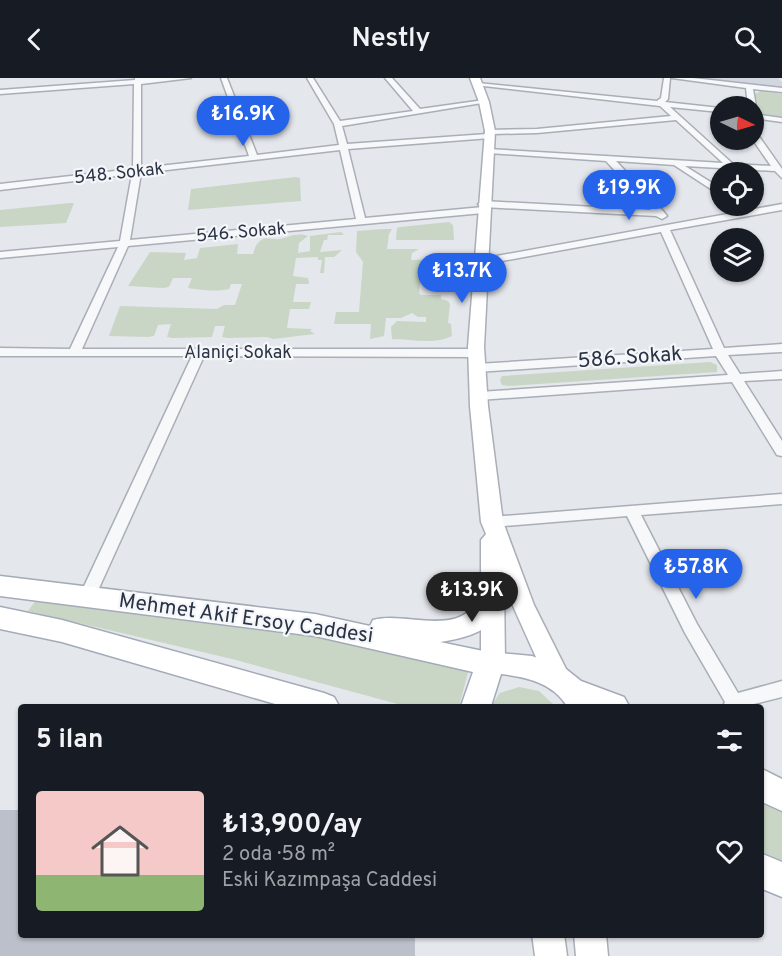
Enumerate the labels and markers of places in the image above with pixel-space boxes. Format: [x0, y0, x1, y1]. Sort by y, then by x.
pin: ₺16.9K [194, 96, 292, 147]
pin: ₺19.9K [580, 170, 678, 221]
pin: ₺13.7K [413, 253, 511, 304]
pin: ₺57.8K [647, 549, 745, 600]
pin: ₺13.9K [423, 572, 521, 623]

